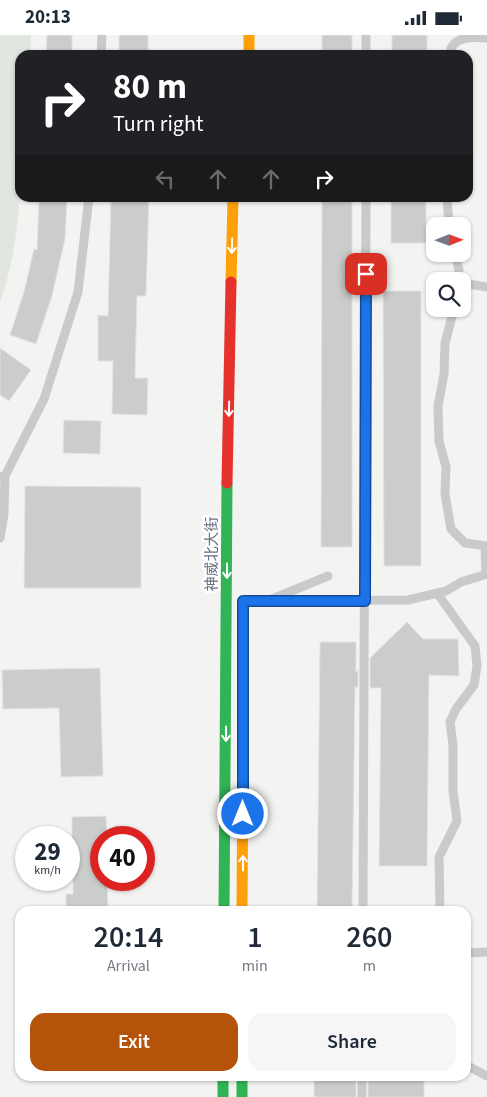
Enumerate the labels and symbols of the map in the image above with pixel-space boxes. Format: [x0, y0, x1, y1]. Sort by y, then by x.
north arrow [426, 217, 471, 263]
one-way arrow [227, 238, 237, 254]
pin [345, 253, 387, 295]
one-way arrow [224, 400, 234, 416]
street label: 神威北大街 [202, 516, 223, 592]
one-way arrow [222, 562, 232, 579]
one-way arrow [221, 725, 231, 741]
position arrow [216, 787, 268, 839]
speed limit sign: 40 [90, 826, 155, 891]
one-way arrow [238, 855, 248, 871]

